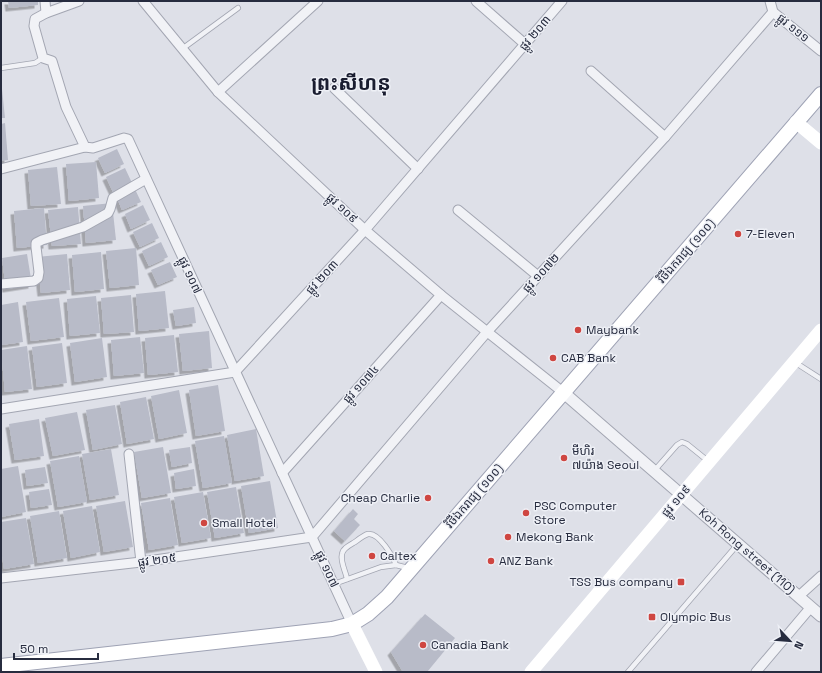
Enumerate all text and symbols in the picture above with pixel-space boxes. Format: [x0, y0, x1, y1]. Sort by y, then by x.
street label: ផ្លូវ ១១១ [772, 10, 813, 48]
street label: ផ្លូវ ២០៣ [516, 12, 556, 56]
district label: ព្រះសីហនុ [311, 70, 391, 96]
street label: ផ្លូវ ១០៩ [321, 189, 361, 228]
street label: វិថីឯករាជ្យ (១០០) [653, 215, 718, 287]
place label: 7-Eleven [746, 226, 795, 242]
marker: 7-Eleven [733, 229, 743, 239]
street label: ផ្លូវ ១០៧២ [519, 250, 565, 298]
street label: ផ្លូវ ១០៧ [172, 254, 206, 297]
street label: ផ្លូវ ២០៣ [302, 256, 344, 300]
place label: Maybank [586, 322, 639, 338]
marker: Maybank [573, 325, 583, 335]
place label: CAB Bank [561, 350, 616, 366]
marker: CAB Bank [548, 353, 558, 363]
street label: ផ្លូវ ១០៧៤ [339, 361, 385, 408]
place label: មីហិរ ៧យ៉ាង Seoul [572, 443, 639, 473]
marker: មីហិរ ៧យ៉ាង Seoul [559, 453, 569, 463]
street label: វិថីឯករាជ្យ (១០០) [441, 460, 506, 532]
street label: ផ្លូវ ១០៩ [658, 482, 696, 522]
place label: Cheap Charlie [341, 490, 420, 506]
marker: Cheap Charlie [423, 493, 433, 503]
place label: PSC Computer Store [534, 498, 617, 528]
street label: Koh Rong street (110) [695, 505, 799, 597]
marker: PSC Computer Store [521, 508, 531, 518]
place label: Small Hotel [212, 515, 276, 531]
marker: Small Hotel [199, 518, 209, 528]
place label: Mekong Bank [516, 529, 594, 545]
marker: Mekong Bank [503, 532, 513, 542]
street label: ផ្លូវ ១០៧ [309, 548, 343, 591]
place label: Caltex [380, 548, 417, 564]
street label: ផ្លូវ ២០៥ [137, 549, 178, 573]
marker: Caltex [367, 551, 377, 561]
place label: ANZ Bank [499, 553, 554, 569]
marker: ANZ Bank [486, 556, 496, 566]
place label: TSS Bus company [570, 574, 673, 590]
marker: TSS Bus company [676, 577, 686, 587]
place label: Olympic Bus [660, 609, 731, 625]
marker: Olympic Bus [647, 612, 657, 622]
north arrow [770, 621, 810, 661]
scale bar [14, 635, 98, 661]
place label: Canadia Bank [431, 637, 510, 653]
text: N [791, 639, 807, 652]
marker: Canadia Bank [418, 640, 428, 650]
text: 50 m [20, 641, 48, 657]

